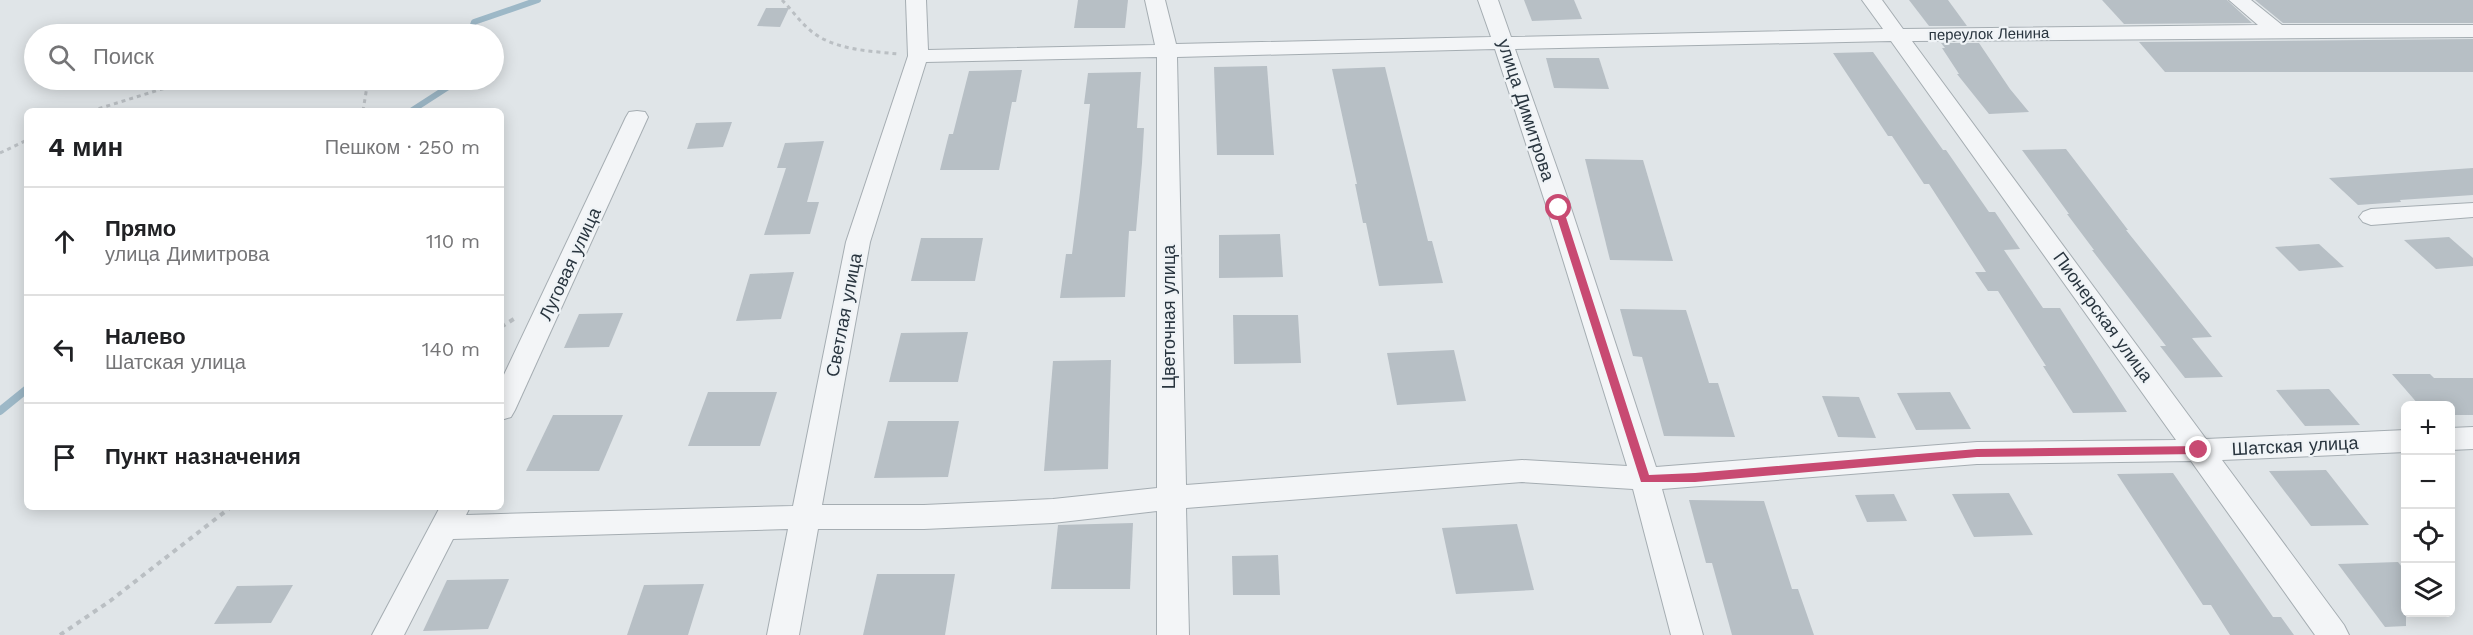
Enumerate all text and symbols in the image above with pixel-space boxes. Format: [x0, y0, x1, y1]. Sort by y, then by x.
search box [24, 24, 504, 90]
street label: переулок Ленина [1929, 24, 2050, 44]
street label: улица Димитрова [1494, 36, 1560, 184]
icon: search [45, 41, 78, 74]
text: Поиск [93, 44, 154, 69]
text: 4 мин [48, 132, 123, 162]
text: Пешком · 250 m [325, 135, 480, 159]
route start [1545, 194, 1571, 220]
street label: Луговая улица [534, 203, 605, 323]
text: Прямо [105, 216, 176, 241]
icon: ahead [48, 225, 81, 258]
text: 110 m [426, 229, 480, 253]
text: улица Димитрова [105, 242, 269, 266]
street label: Цветочная улица [1158, 244, 1179, 389]
street label: Пионерская улица [2049, 248, 2158, 387]
street label: Светлая улица [821, 250, 866, 379]
text: Налево [105, 324, 186, 349]
icon: left [48, 333, 81, 366]
text: 140 m [422, 337, 480, 361]
text: Шатская улица [105, 350, 246, 374]
map controls [2401, 401, 2455, 617]
button: + [2401, 401, 2455, 455]
street label: Шатская улица [2231, 432, 2360, 459]
route end [2185, 436, 2211, 462]
icon: arrive [48, 441, 81, 474]
text: Пункт назначения [105, 444, 301, 469]
button: − [2401, 455, 2455, 509]
button: locate [2401, 509, 2455, 563]
button: layers [2401, 563, 2455, 617]

